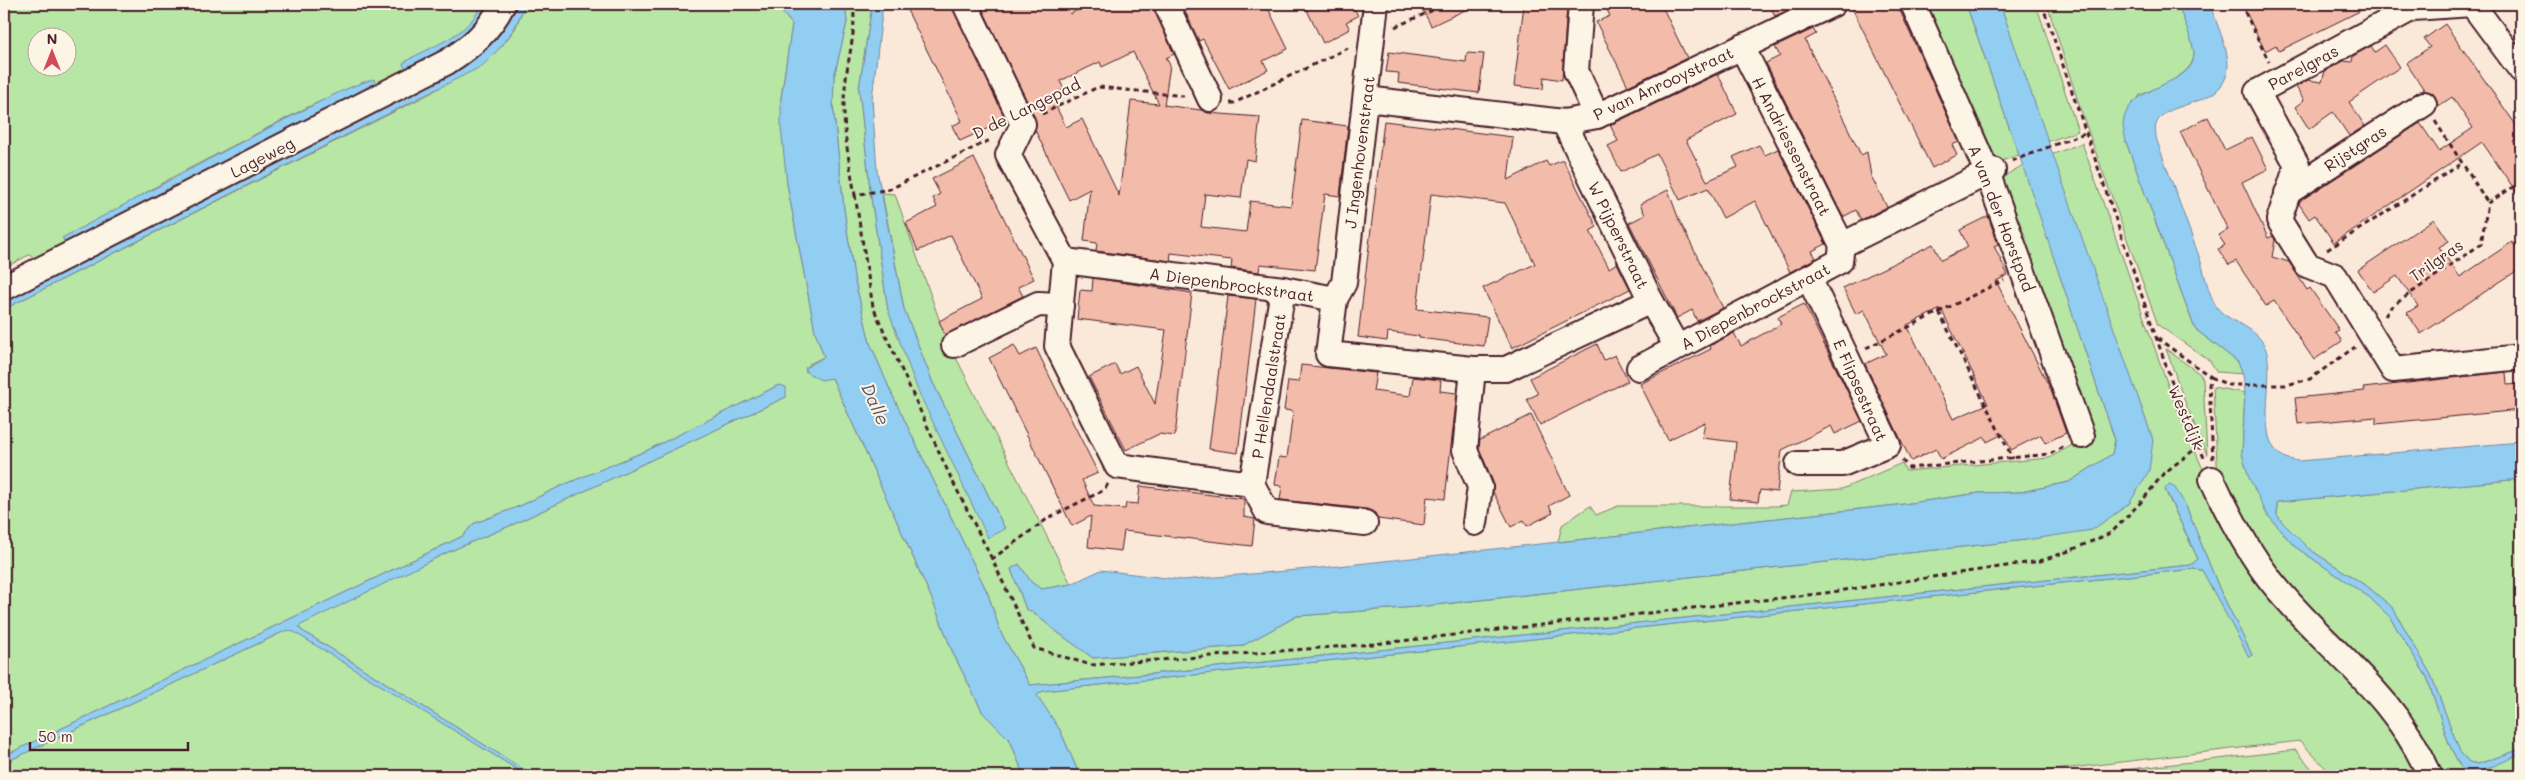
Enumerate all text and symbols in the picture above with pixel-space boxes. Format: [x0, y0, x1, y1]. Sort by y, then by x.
north arrow [28, 28, 78, 78]
text: N [47, 29, 57, 48]
street label: Parelgras [2264, 40, 2342, 94]
street label: P van Anrooystraat [1589, 41, 1737, 125]
street label: D de Langepad [969, 73, 1083, 143]
street label: H Andriessenstraat [1748, 73, 1836, 219]
street label: J Ingenhovenstraat [1339, 75, 1379, 229]
street label: Rijstgras [2320, 120, 2390, 176]
street label: Lageweg [226, 132, 298, 182]
street label: A van der Horstpad [1964, 142, 2040, 294]
street label: W Pijperstraat [1584, 178, 1654, 292]
street label: Trilgras [2405, 234, 2467, 286]
street label: A Diepenbrockstraat [1677, 258, 1833, 354]
street label: A Diepenbrockstraat [1148, 262, 1316, 306]
street label: P Hellendaalstraat [1246, 312, 1290, 460]
street label: E Flipsestraat [1829, 336, 1893, 444]
water label: Dalle [856, 379, 896, 429]
street label: Westdijk [2164, 382, 2210, 452]
scale bar [30, 720, 188, 752]
text: 50 m [38, 726, 73, 746]

